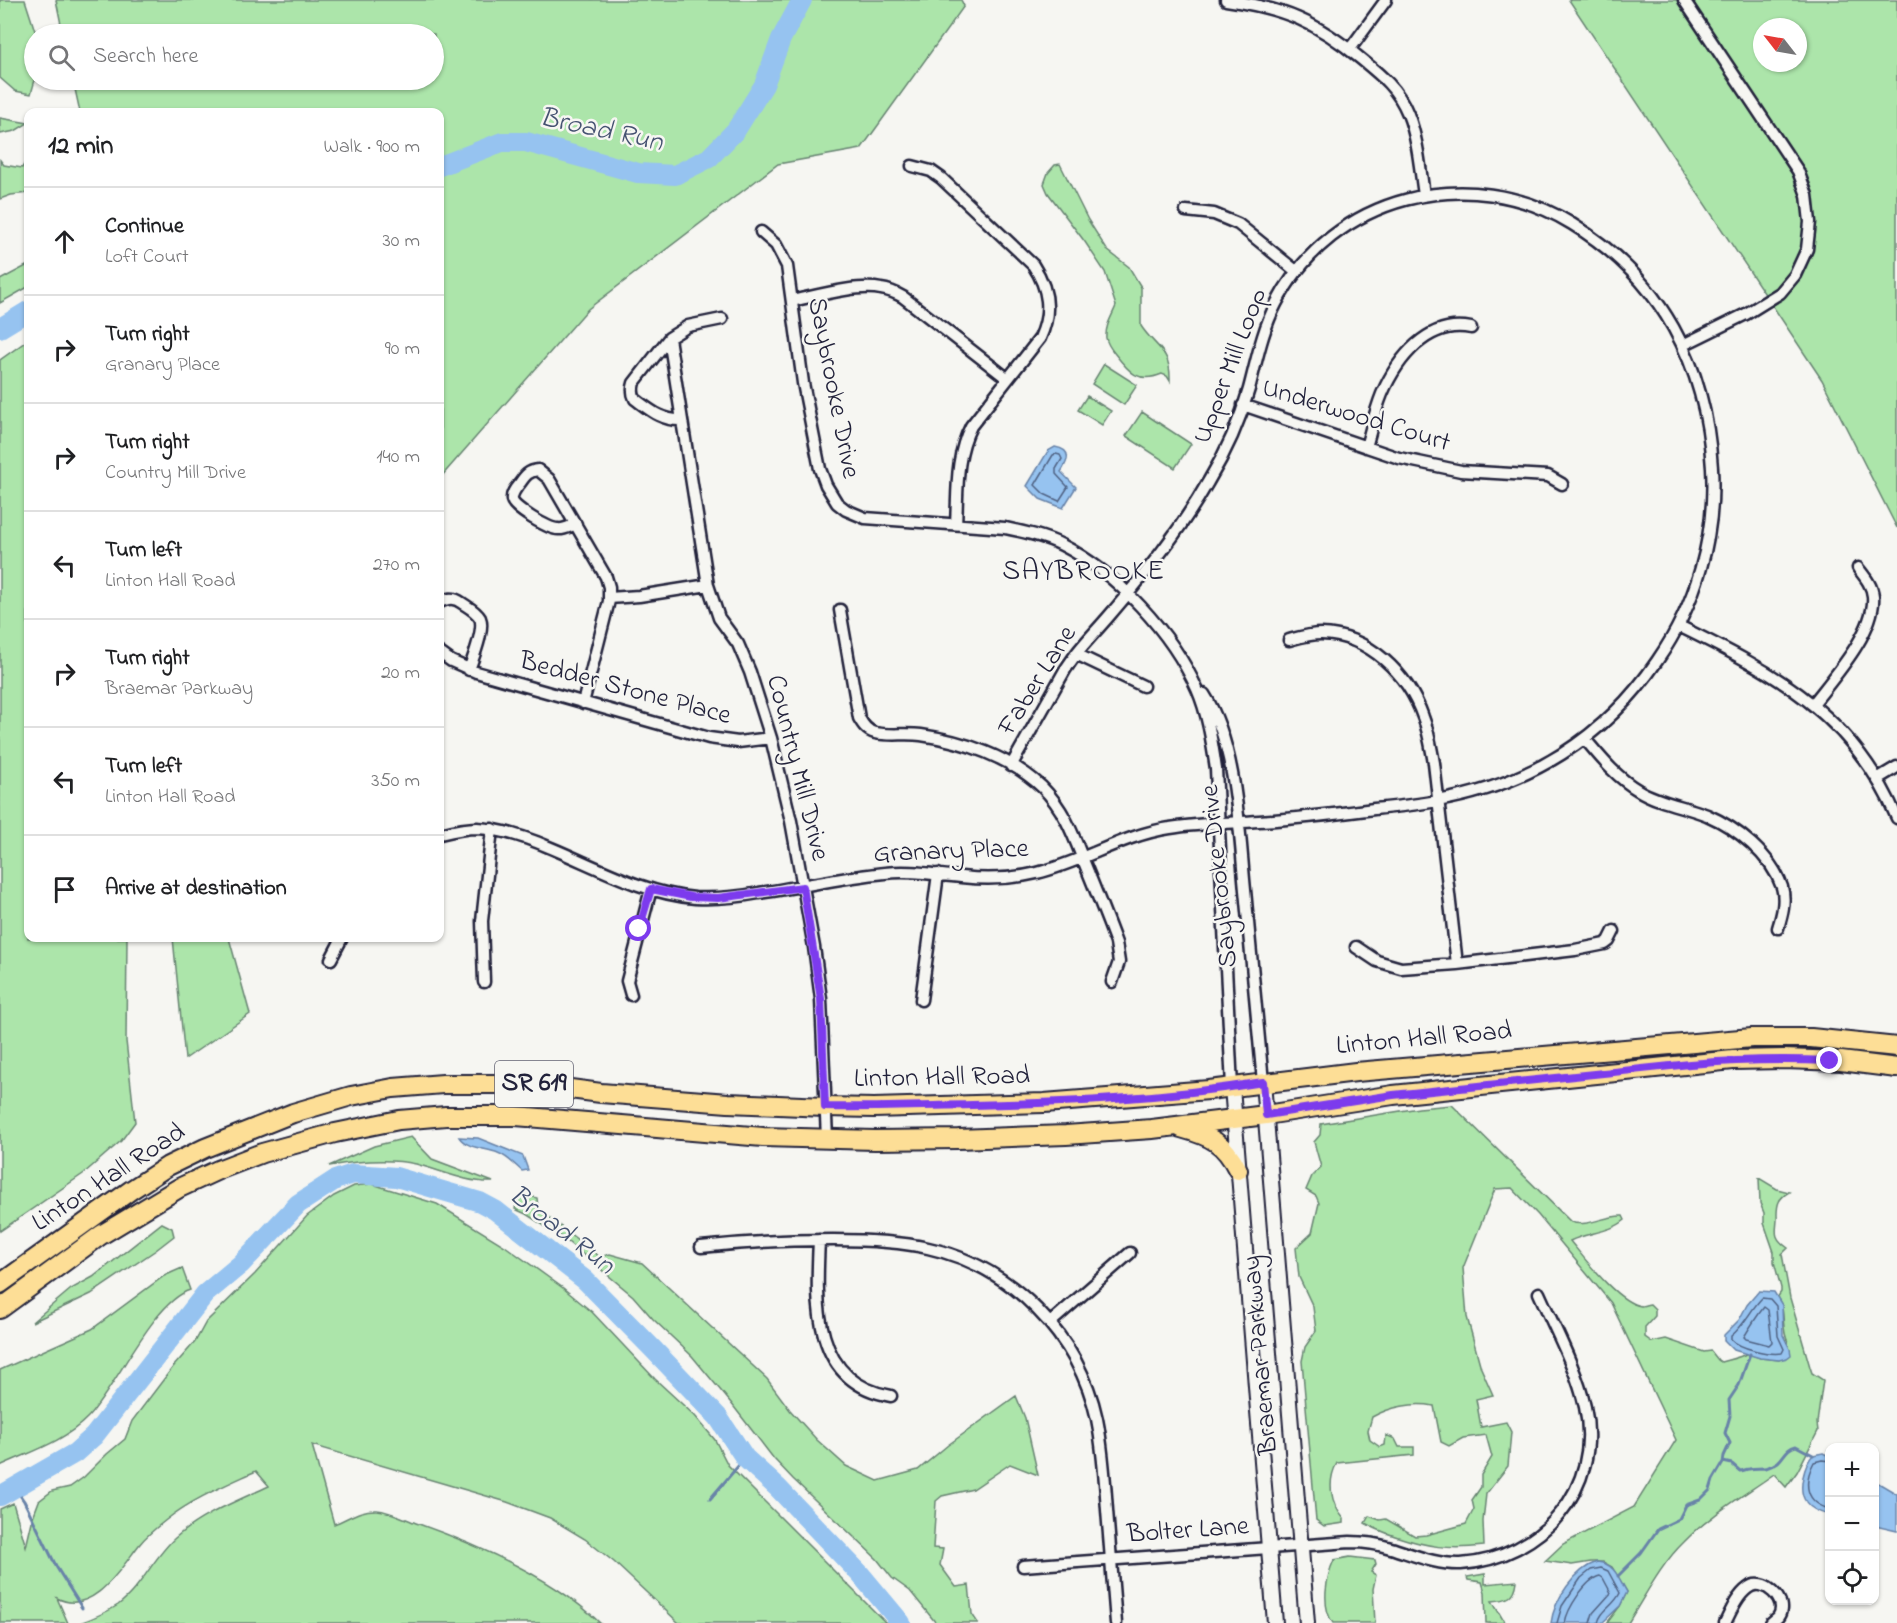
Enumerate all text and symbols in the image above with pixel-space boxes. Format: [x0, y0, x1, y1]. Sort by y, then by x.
north arrow [1753, 18, 1807, 72]
search box [24, 24, 444, 90]
icon: search [45, 41, 78, 74]
text: Search here [93, 41, 198, 73]
water label: Broad Run [536, 98, 668, 164]
text: 12 min [48, 128, 113, 166]
text: Walk · 900 m [324, 133, 420, 162]
text: Continue [105, 211, 184, 243]
icon: ahead [48, 225, 81, 258]
text: 30 m [383, 227, 420, 256]
text: Loft Court [105, 243, 189, 272]
street label: Upper Mill Loop [1183, 283, 1279, 449]
street label: Saybrooke Drive [796, 294, 870, 483]
text: Turn right [105, 319, 190, 351]
icon: right [48, 333, 81, 366]
text: 90 m [385, 335, 420, 364]
text: Granary Place [105, 351, 220, 380]
street label: Underwood Court [1257, 369, 1455, 463]
text: Turn right [105, 427, 190, 459]
icon: right [48, 441, 81, 474]
text: 140 m [376, 443, 420, 472]
text: Country Mill Drive [105, 459, 246, 488]
text: Turn left [105, 535, 182, 567]
icon: left [48, 549, 81, 582]
text: 270 m [373, 551, 420, 580]
district label: SAYBROOKE [1002, 552, 1166, 593]
text: Linton Hall Road [105, 567, 235, 596]
street label: Faber Lane [988, 618, 1088, 745]
street label: Bedder Stone Place [514, 642, 736, 736]
text: Turn right [105, 643, 190, 675]
icon: right [48, 657, 81, 690]
text: 20 m [381, 659, 420, 688]
street label: Country Mill Drive [755, 671, 839, 866]
text: Braemar Parkway [105, 675, 253, 704]
text: Turn left [105, 751, 182, 783]
icon: left [48, 765, 81, 798]
text: 350 m [371, 767, 420, 796]
street label: Saybrooke Drive [1191, 782, 1249, 969]
text: Linton Hall Road [105, 783, 235, 812]
street label: Granary Place [873, 830, 1030, 874]
icon: arrive [48, 873, 81, 906]
text: Arrive at destination [105, 873, 287, 905]
route start [625, 915, 651, 941]
street label: Linton Hall Road [1335, 1012, 1513, 1066]
route end [1816, 1047, 1842, 1073]
street label: Linton Hall Road [854, 1057, 1030, 1099]
road number: SR 619 [495, 1061, 573, 1107]
street label: Linton Hall Road [25, 1114, 193, 1242]
water label: Broad Run [499, 1176, 624, 1286]
street label: Braemar Parkway [1233, 1254, 1289, 1457]
map controls [1825, 1443, 1879, 1605]
button: + [1825, 1443, 1879, 1497]
button: − [1825, 1497, 1879, 1551]
street label: Bolter Lane [1125, 1507, 1251, 1555]
button: locate [1825, 1551, 1879, 1605]

